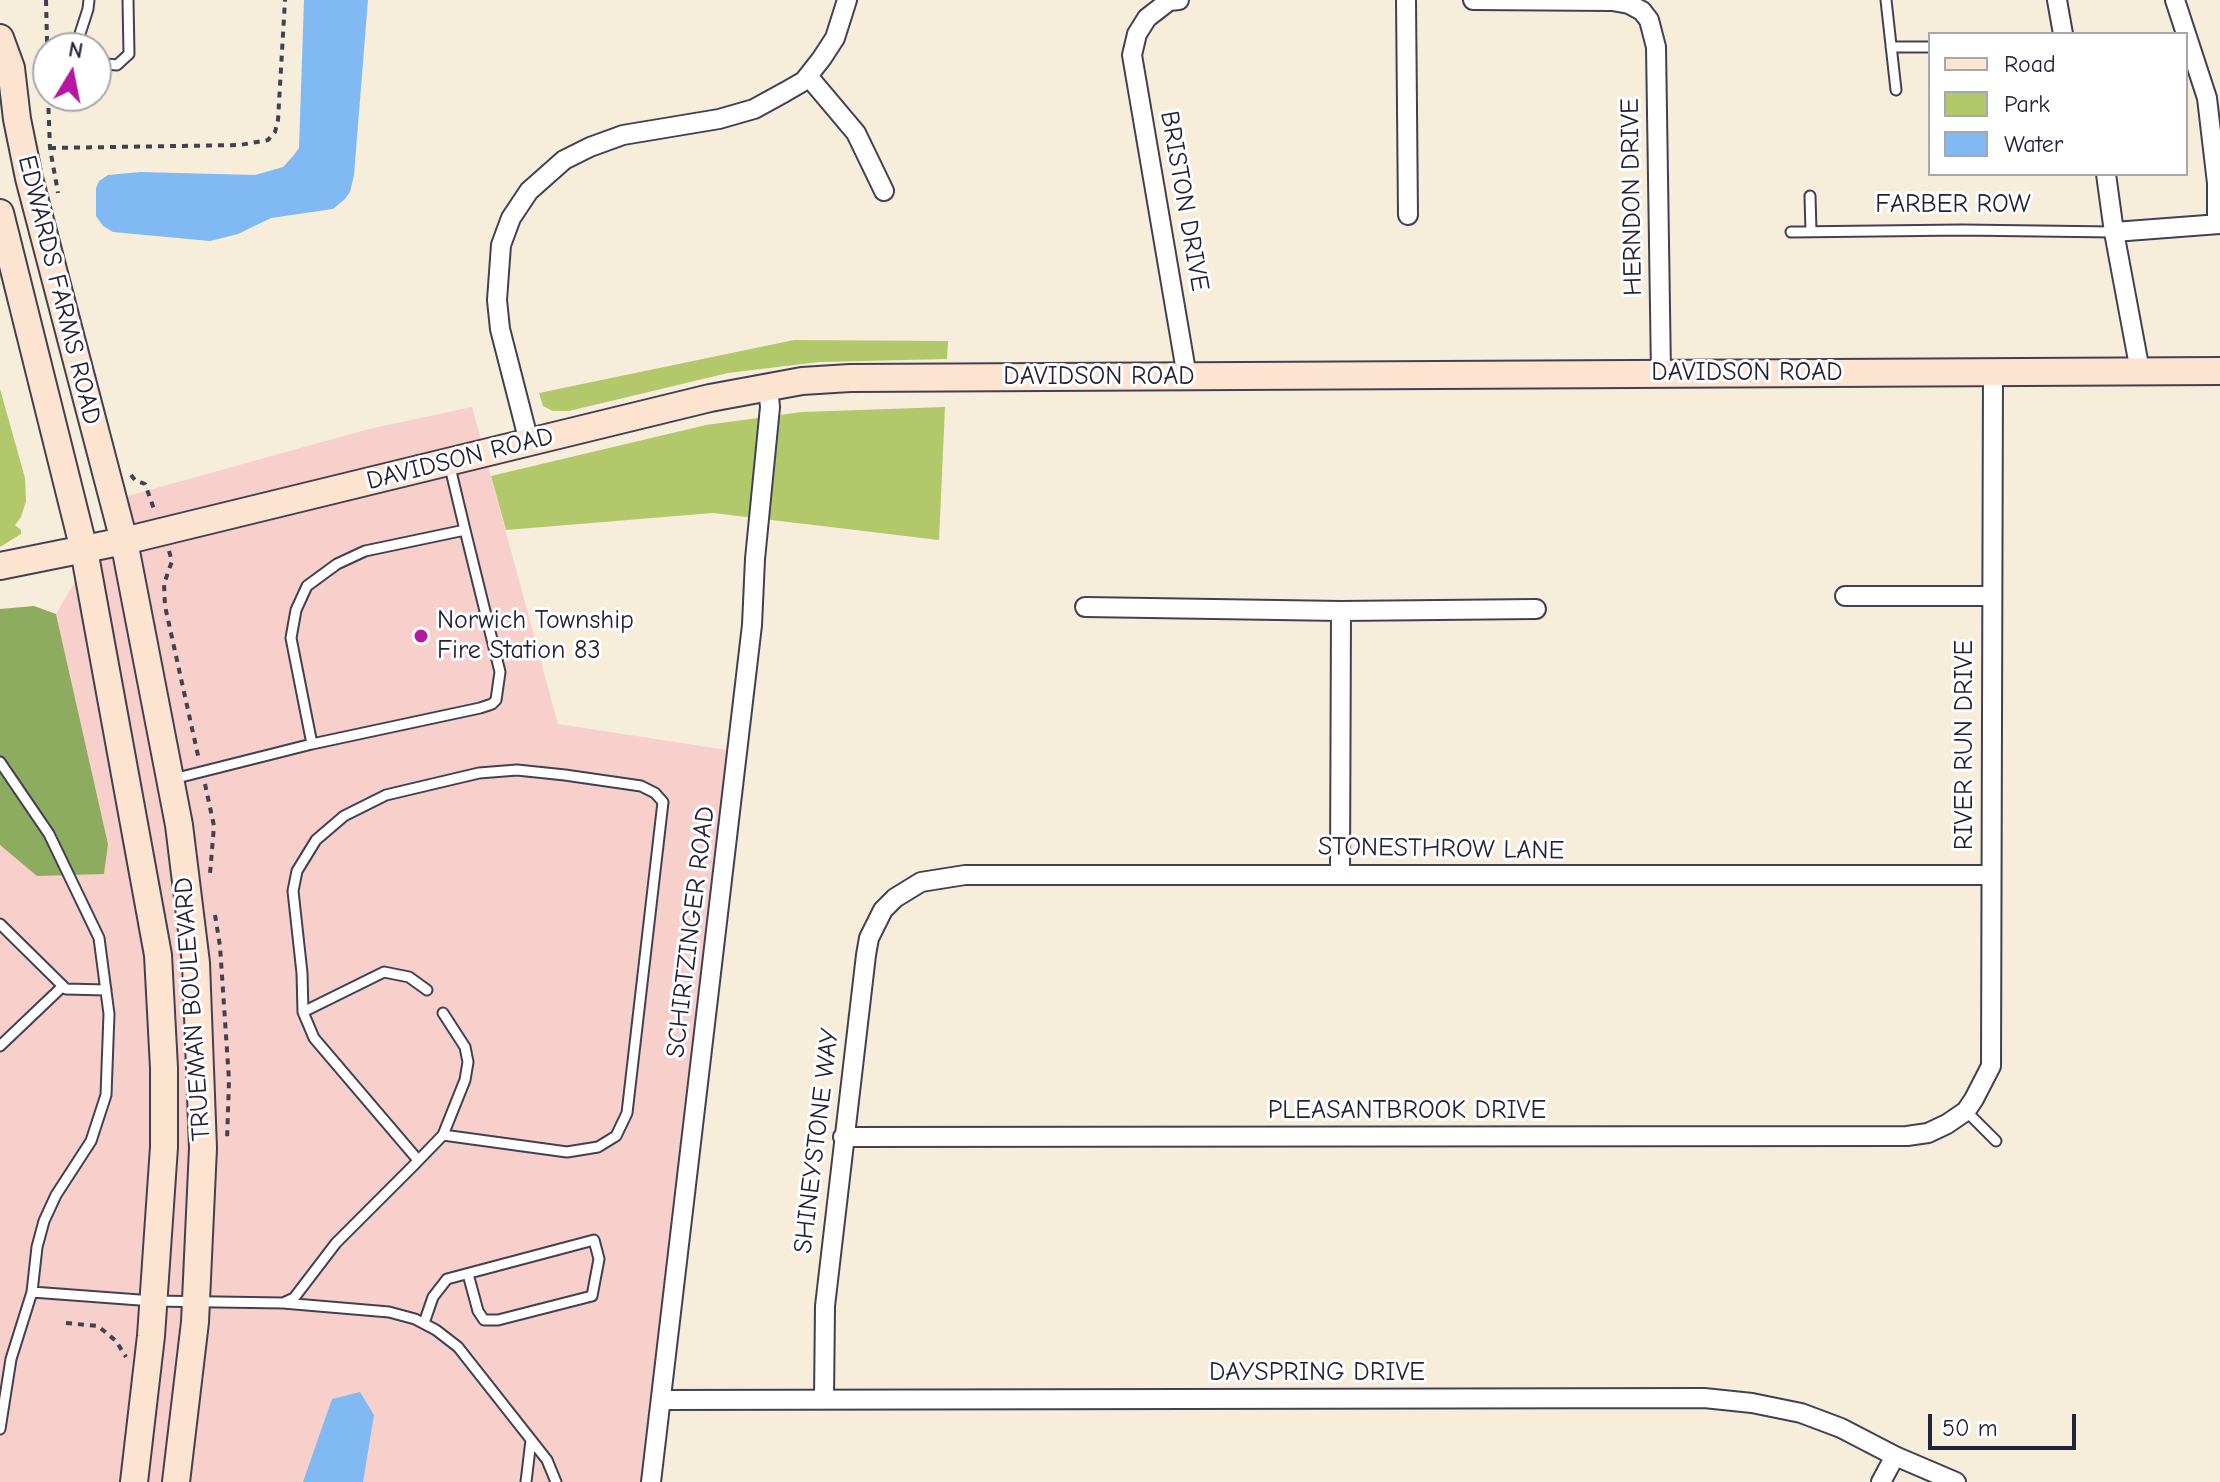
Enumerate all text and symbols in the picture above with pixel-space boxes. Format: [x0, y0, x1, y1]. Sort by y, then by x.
north arrow [32, 32, 112, 112]
legend [1928, 32, 2188, 176]
text: N [66, 36, 85, 64]
text: Road [2004, 50, 2056, 78]
text: Park [2004, 90, 2050, 118]
street label: HERNDON DRIVE [1615, 98, 1649, 296]
street label: BRISTON DRIVE [1153, 108, 1215, 294]
text: Water [2004, 130, 2063, 158]
street label: EDWARDS FARMS ROAD [10, 152, 108, 428]
street label: FARBER ROW [1875, 189, 2031, 221]
street label: DAVIDSON ROAD [1651, 357, 1843, 389]
street label: DAVIDSON ROAD [1003, 361, 1195, 393]
street label: DAVIDSON ROAD [363, 421, 557, 497]
place label: Norwich Township Fire Station 83 [437, 605, 634, 666]
marker: Norwich Township Fire Station 83 [412, 627, 430, 645]
street label: RIVER RUN DRIVE [1949, 640, 1981, 850]
street label: SCHIRTZINGER ROAD [660, 805, 722, 1059]
street label: STONESTHROW LANE [1318, 831, 1564, 867]
street label: TRUEMAN BOULEVARD [168, 876, 218, 1142]
street label: SHINEYSTONE WAY [788, 1027, 846, 1255]
street label: PLEASANTBROOK DRIVE [1268, 1095, 1546, 1127]
street label: DAYSPRING DRIVE [1209, 1357, 1425, 1389]
scale bar [1932, 1398, 2080, 1448]
text: 50 m [1942, 1414, 1998, 1442]

